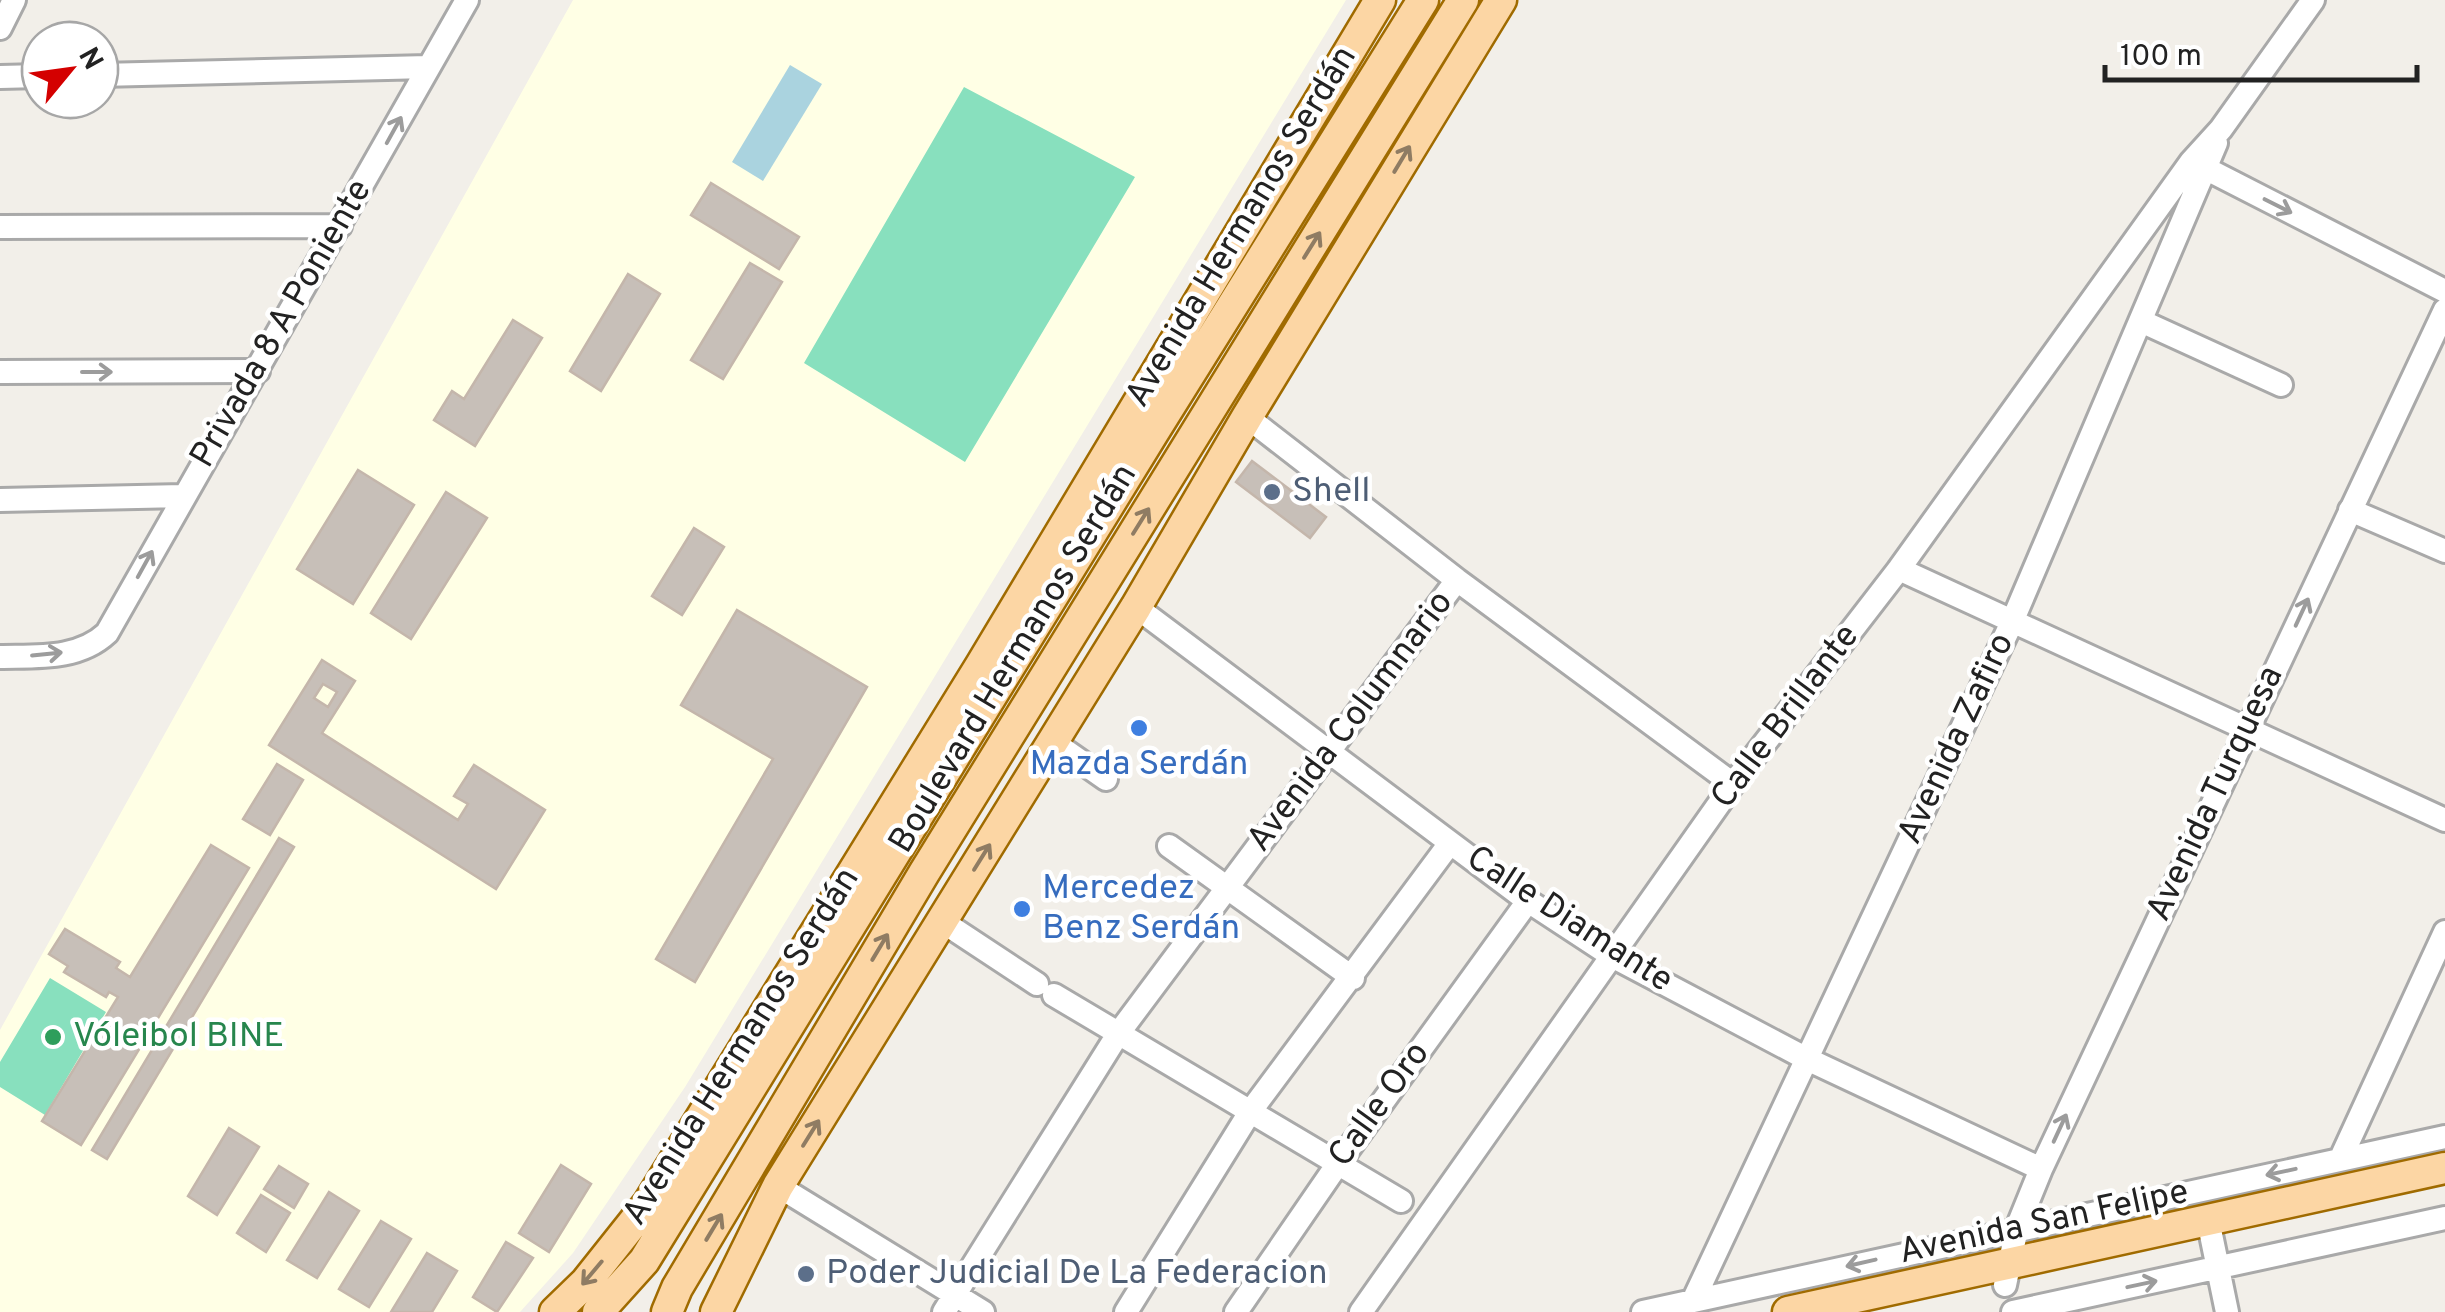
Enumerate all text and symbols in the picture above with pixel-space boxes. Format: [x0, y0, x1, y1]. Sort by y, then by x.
north arrow [20, 20, 120, 120]
scale bar [2105, 20, 2418, 82]
street label: Avenida Hermanos Serdán [1117, 38, 1367, 416]
text: 100 m [2120, 39, 2202, 76]
text: N [69, 42, 110, 77]
one-way arrow [384, 116, 404, 145]
one-way arrow [1392, 145, 1412, 174]
street label: Privada 8 A Poniente [181, 172, 383, 476]
one-way arrow [2263, 197, 2293, 216]
one-way arrow [1302, 231, 1323, 260]
one-way arrow [80, 362, 113, 382]
street label: Boulevard Hermanos Serdán [880, 456, 1148, 862]
place label: Shell [1292, 470, 1370, 514]
marker: Shell [1261, 481, 1283, 503]
one-way arrow [1131, 507, 1152, 536]
one-way arrow [136, 549, 156, 579]
street label: Avenida Columnario [1238, 583, 1464, 861]
one-way arrow [2294, 597, 2313, 627]
street label: Calle Brillante [1702, 616, 1870, 818]
street label: Avenida Zafiro [1889, 626, 2025, 852]
one-way arrow [31, 645, 63, 664]
street label: Avenida Turquesa [2138, 659, 2294, 929]
marker: Mazda Serdán [1128, 717, 1150, 739]
place label: Mazda Serdán [1029, 743, 1249, 787]
street label: Calle Diamante [1457, 837, 1681, 1003]
one-way arrow [972, 843, 993, 872]
street label: Avenida Hermanos Serdán [614, 860, 870, 1234]
place label: Mercedez Benz Serdán [1042, 867, 1240, 951]
marker: Mercedez Benz Serdán [1011, 898, 1033, 920]
one-way arrow [870, 933, 890, 962]
place label: Vóleibol BINE [73, 1015, 284, 1059]
marker: Vóleibol BINE [42, 1026, 64, 1048]
street label: Calle Oro [1320, 1034, 1440, 1176]
one-way arrow [2052, 1113, 2071, 1143]
one-way arrow [801, 1120, 821, 1148]
one-way arrow [2266, 1164, 2298, 1183]
street label: Avenida San Felipe [1895, 1171, 2193, 1275]
one-way arrow [704, 1213, 724, 1242]
place label: Poder Judicial De La Federacion [826, 1252, 1328, 1296]
one-way arrow [1846, 1255, 1878, 1273]
one-way arrow [582, 1259, 604, 1285]
marker: Poder Judicial De La Federacion [795, 1263, 817, 1285]
one-way arrow [2125, 1273, 2157, 1292]

